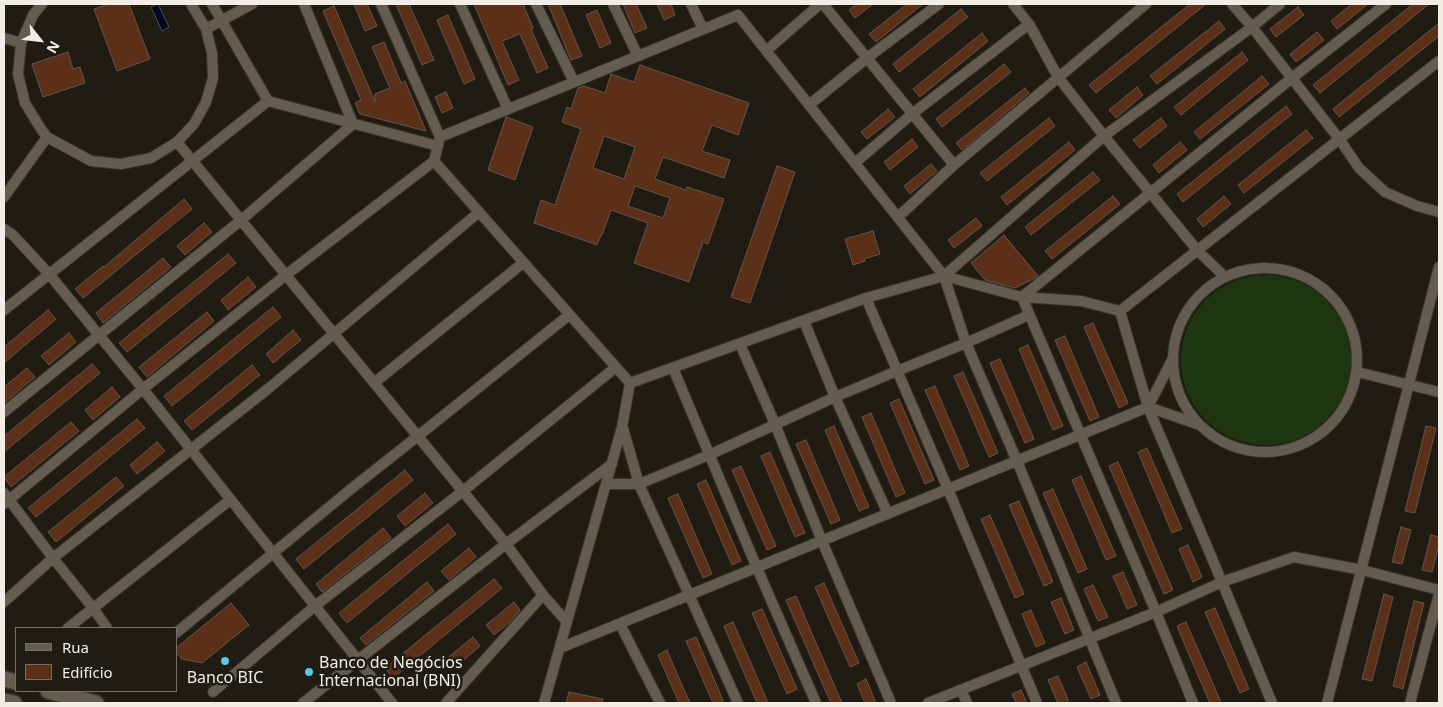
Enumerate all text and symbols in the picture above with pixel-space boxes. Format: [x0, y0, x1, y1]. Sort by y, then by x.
north arrow [15, 15, 65, 65]
text: N [42, 38, 65, 57]
legend [15, 627, 178, 692]
text: Rua [62, 637, 89, 657]
place label: Banco de Negócios Internacional (BNI) [319, 653, 463, 691]
marker: Banco BIC [219, 655, 231, 667]
text: Edifício [62, 662, 113, 682]
marker: Banco de Negócios Internacional (BNI) [303, 666, 315, 678]
place label: Banco BIC [187, 668, 263, 688]

